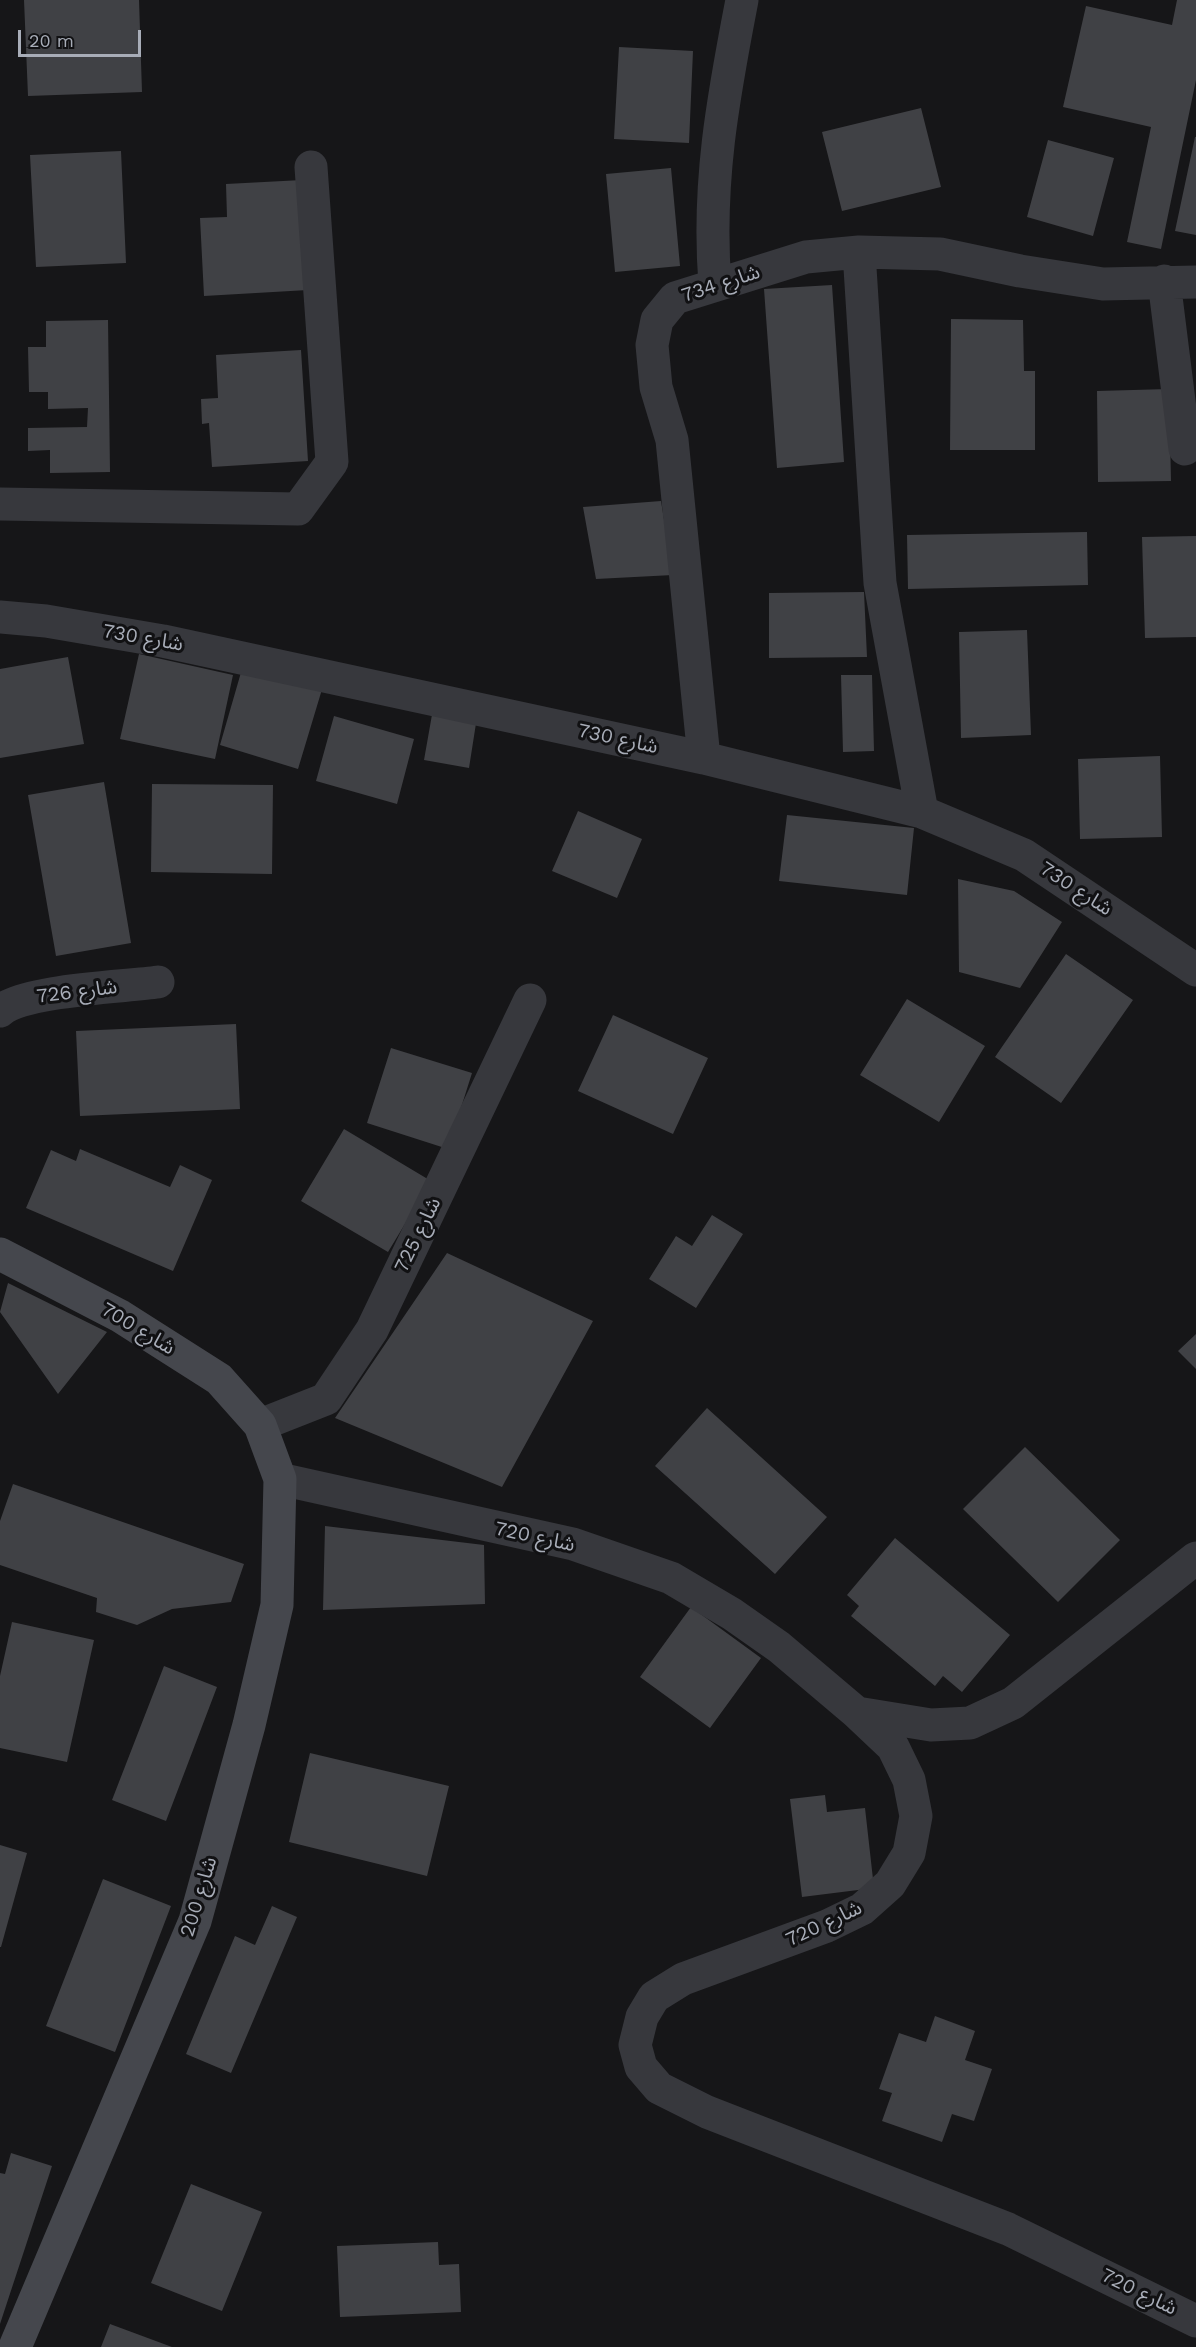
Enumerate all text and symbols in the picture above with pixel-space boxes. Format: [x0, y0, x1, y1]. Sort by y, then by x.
scale bar [21, 18, 144, 56]
text: 20 m [29, 30, 74, 51]
street label: شارع 734 [679, 260, 763, 308]
street label: شارع 730 [101, 619, 185, 657]
street label: شارع 730 [576, 719, 660, 759]
street label: شارع 730 [1035, 857, 1117, 921]
street label: شارع 726 [35, 975, 119, 1009]
street label: شارع 725 [390, 1194, 446, 1276]
street label: شارع 700 [97, 1298, 179, 1360]
street label: شارع 720 [493, 1517, 577, 1557]
street label: شارع 200 [175, 1854, 223, 1940]
street label: شارع 720 [782, 1896, 866, 1952]
street label: شارع 720 [1097, 2263, 1181, 2321]

